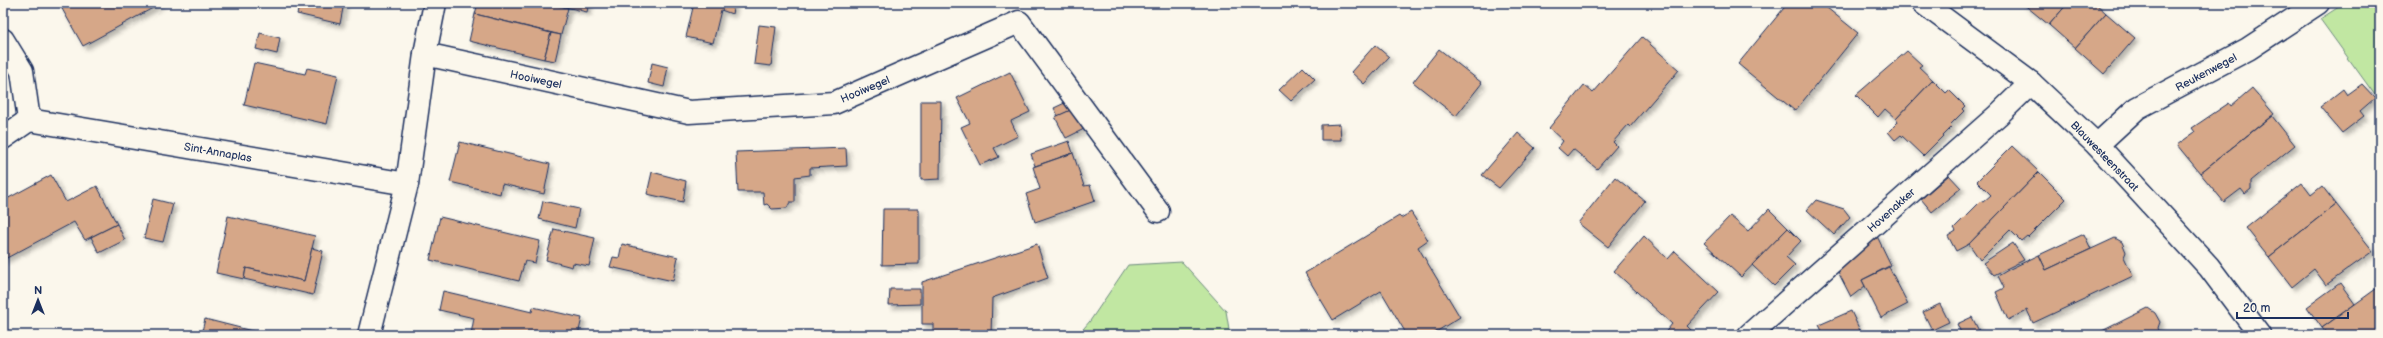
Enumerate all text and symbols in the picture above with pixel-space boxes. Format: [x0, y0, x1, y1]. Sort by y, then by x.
street label: Reukenwegel [2173, 51, 2239, 94]
street label: Hooiwegel [509, 68, 563, 91]
street label: Hooiwegel [839, 73, 892, 106]
street label: Blauwesteenstraat [2068, 119, 2142, 194]
street label: Sint-Annaplas [183, 140, 253, 165]
street label: Hovenakker [1865, 185, 1919, 235]
north arrow [18, 280, 58, 320]
text: N [34, 284, 42, 297]
scale bar [2237, 294, 2348, 320]
text: 20 m [2243, 301, 2270, 316]

